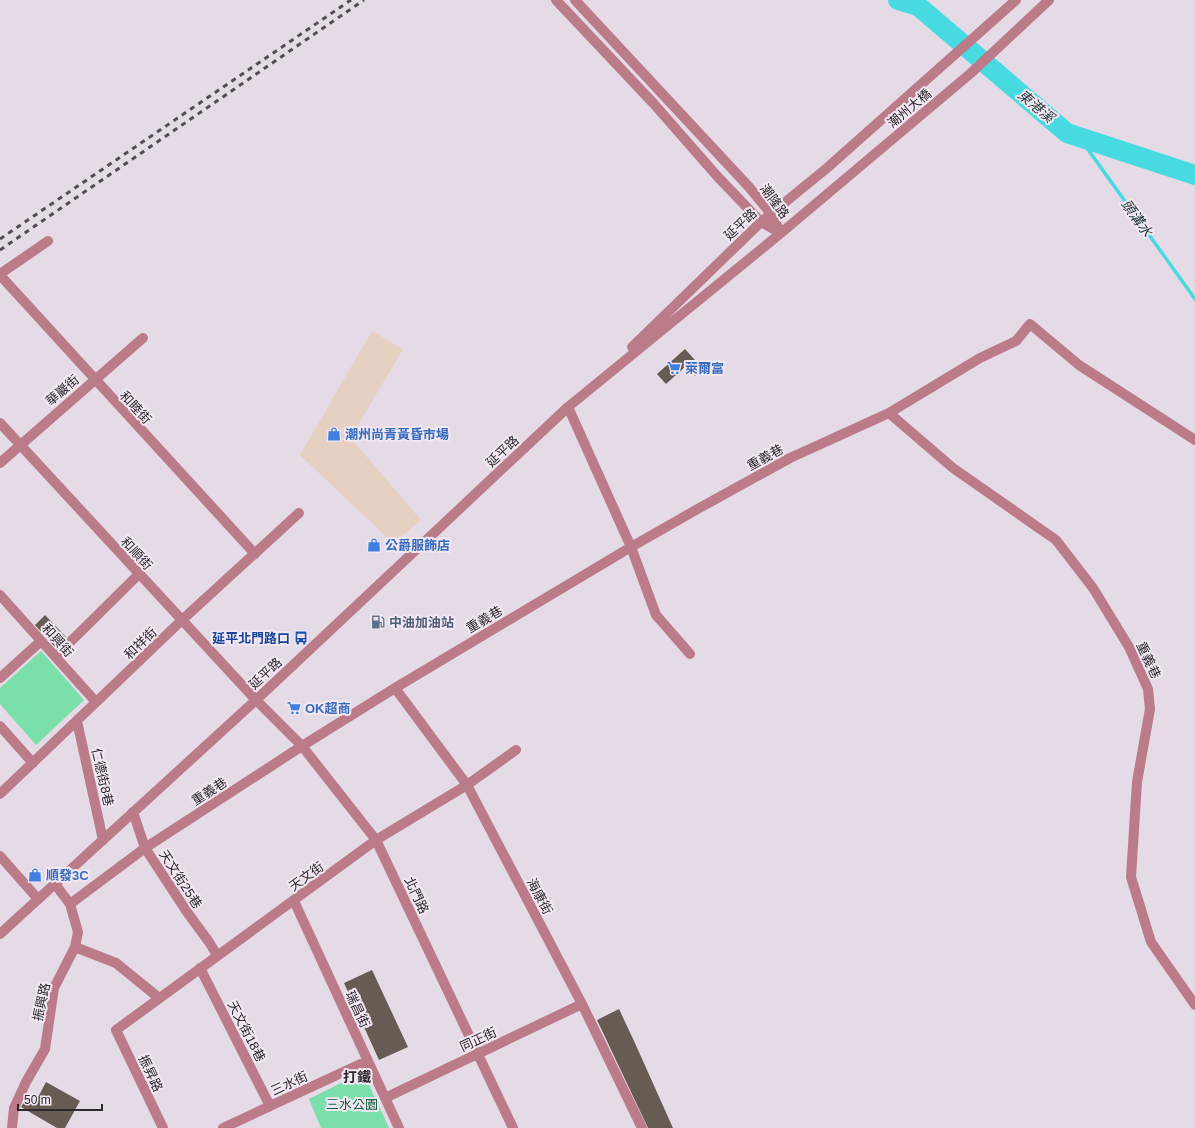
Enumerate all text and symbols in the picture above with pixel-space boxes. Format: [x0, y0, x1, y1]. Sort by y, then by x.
street label: 潮州大橋 [885, 86, 934, 131]
water label: 東港溪 [1015, 86, 1059, 127]
street label: 潮隆路 [757, 181, 792, 221]
water label: 頭溝水 [1118, 196, 1156, 241]
street label: 延平路 [721, 206, 760, 243]
supermarket icon: 萊爾富 [666, 360, 682, 376]
place label: 萊爾富 [685, 361, 724, 376]
street label: 華巖街 [43, 372, 82, 409]
street label: 和睦街 [117, 388, 154, 427]
shop icon: 潮州尚青黃昏市場 [326, 426, 342, 442]
place label: 潮州尚青黃昏市場 [345, 427, 449, 442]
street label: 延平路 [483, 433, 522, 470]
street label: 重義巷 [745, 441, 786, 473]
street label: 和順街 [118, 534, 155, 573]
shop icon: 公爵服飾店 [366, 537, 382, 553]
place label: 公爵服飾店 [385, 538, 450, 553]
street label: 重義巷 [464, 603, 505, 636]
fuel station icon: 中油加油站 [370, 614, 386, 630]
place label: 中油加油站 [389, 615, 454, 630]
street label: 和興街 [39, 621, 76, 660]
street label: 和祥街 [121, 624, 160, 662]
bus stop icon: 延平北門路口 [293, 630, 309, 646]
place label: 延平北門路口 [212, 631, 290, 646]
street label: 重義巷 [1134, 639, 1164, 681]
street label: 延平路 [246, 655, 285, 692]
supermarket icon: OK超商 [286, 700, 302, 716]
place label: OK超商 [305, 701, 351, 716]
street label: 仁德街8巷 [89, 747, 116, 808]
street label: 重義巷 [189, 775, 230, 808]
street label: 天文街25巷 [156, 847, 205, 911]
street label: 天文街 [286, 859, 326, 894]
shop icon: 順發3C [27, 867, 43, 883]
place label: 順發3C [46, 868, 89, 883]
street label: 北門路 [402, 874, 432, 916]
street label: 海康街 [524, 875, 555, 917]
street label: 振興路 [30, 981, 53, 1023]
street label: 瑞昌街 [343, 988, 373, 1030]
street label: 天文街18巷 [225, 998, 268, 1064]
street label: 同正街 [457, 1024, 499, 1054]
street label: 振昇路 [136, 1052, 166, 1094]
street label: 三水街 [268, 1068, 310, 1098]
district label: 打鐵 [343, 1069, 371, 1085]
scale bar [18, 1086, 102, 1112]
text: 50 m [24, 1093, 51, 1107]
park label: 三水公園 [326, 1097, 378, 1112]

